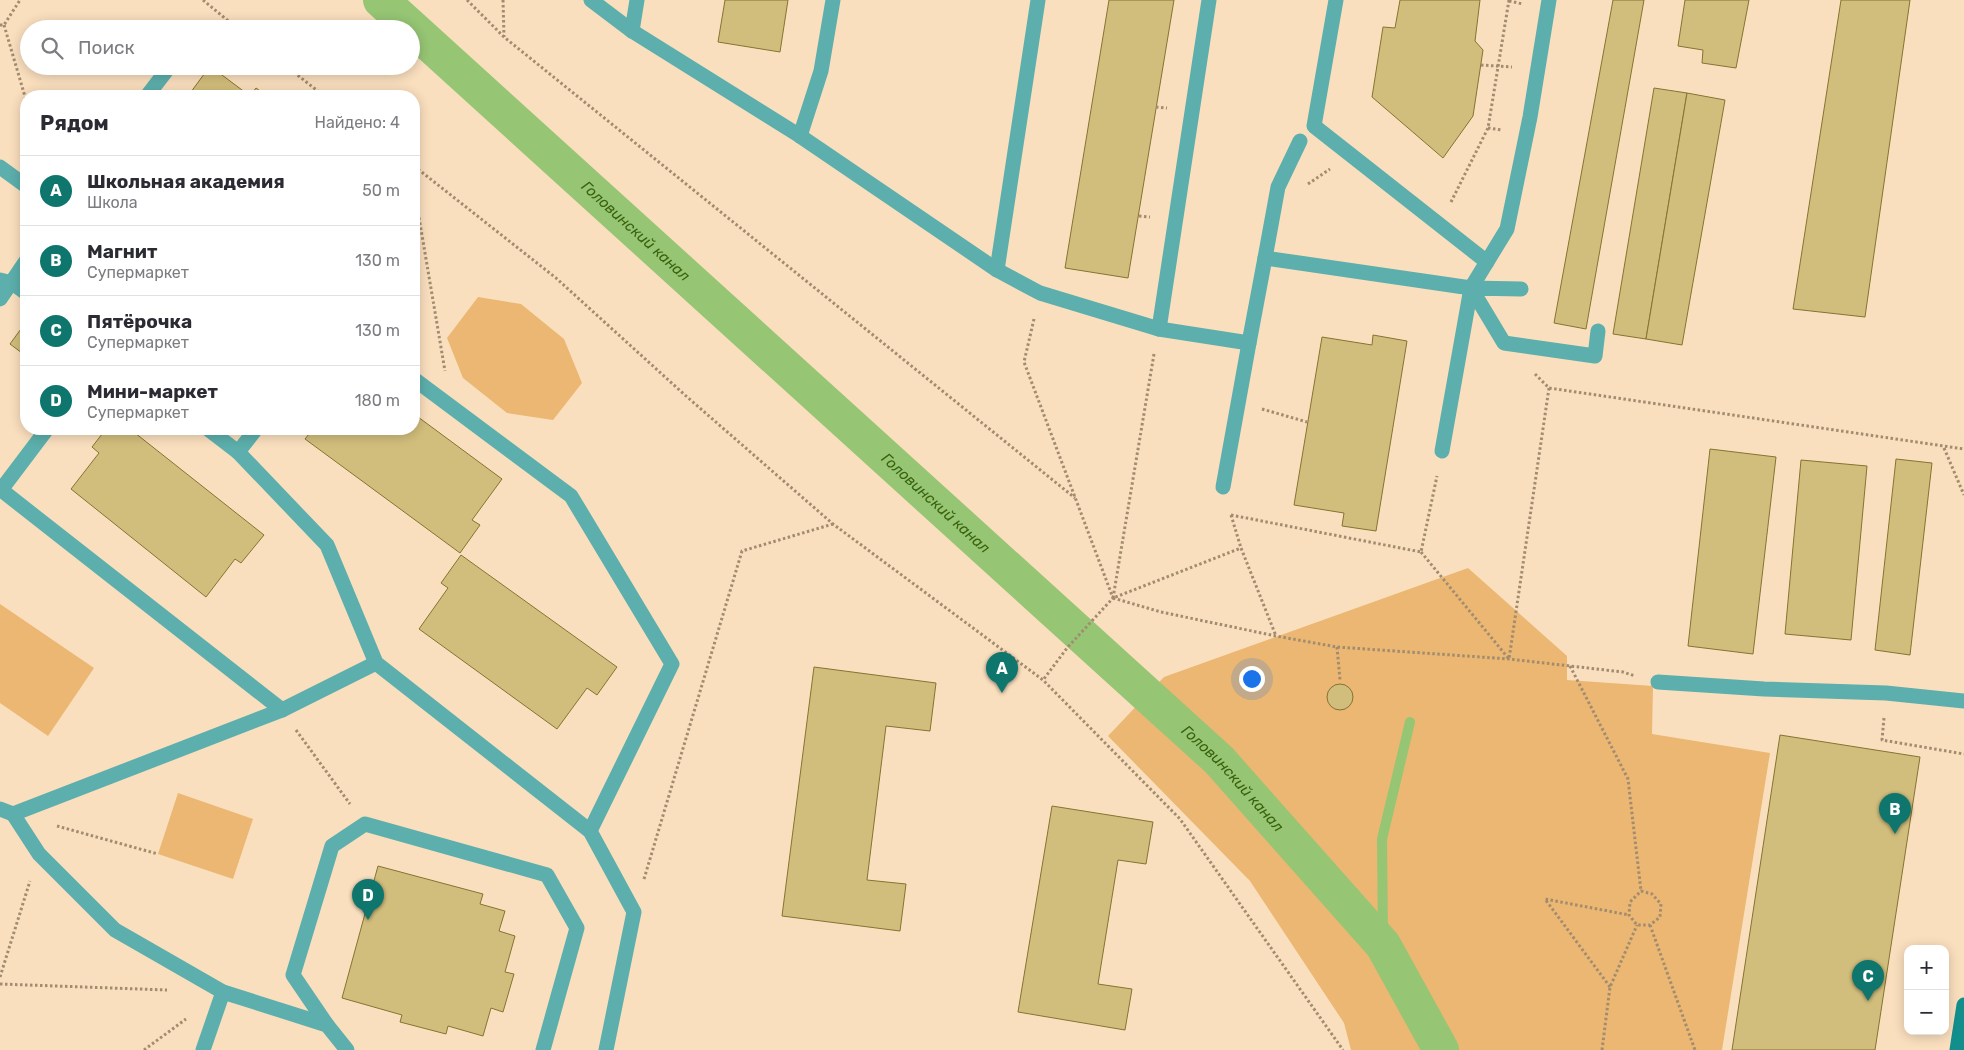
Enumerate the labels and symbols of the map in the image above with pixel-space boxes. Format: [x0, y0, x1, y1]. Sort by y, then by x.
water label: Головинский канал [578, 177, 694, 285]
water label: Головинский канал [878, 449, 994, 557]
pin: A [986, 652, 1018, 693]
your location [1239, 666, 1265, 692]
water label: Головинский канал [1178, 722, 1287, 836]
pin: B [1879, 793, 1911, 834]
pin: D [352, 879, 384, 920]
pin: C [1852, 960, 1884, 1001]

